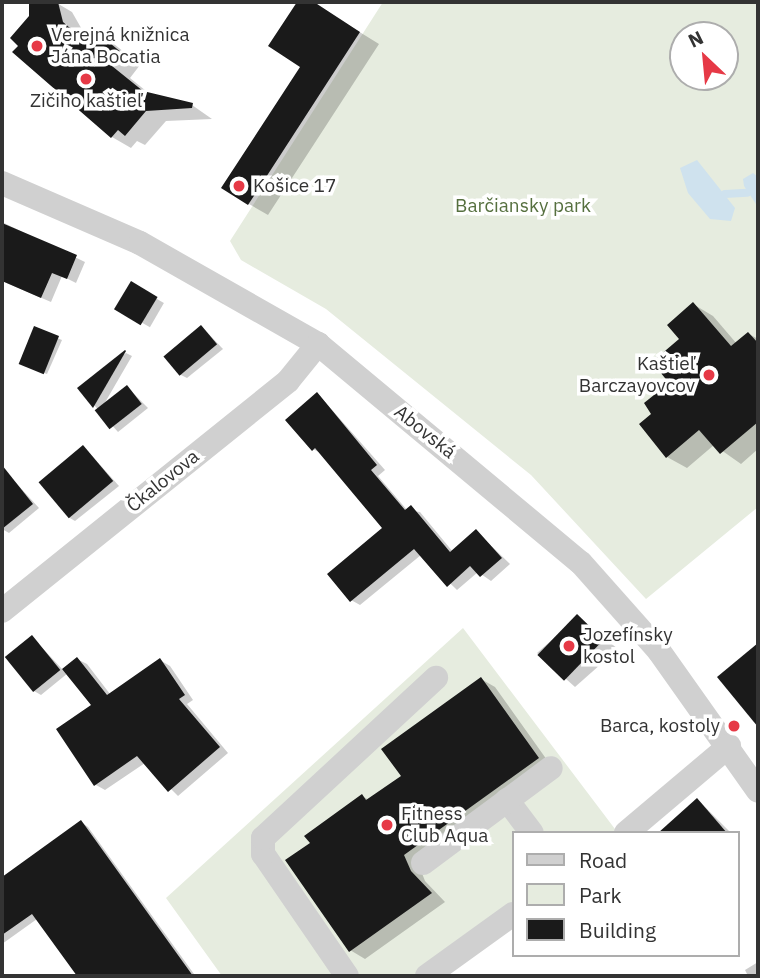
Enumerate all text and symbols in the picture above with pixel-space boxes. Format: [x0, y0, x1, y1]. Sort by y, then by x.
north arrow [669, 21, 739, 91]
place label: Verejná knižnica Jána Bocatia [51, 24, 190, 68]
text: N [684, 25, 707, 53]
marker: Verejná knižnica Jána Bocatia [29, 38, 45, 54]
marker: Zičiho kaštieľ [78, 71, 94, 87]
place label: Zičiho kaštieľ [30, 90, 142, 112]
place label: Košice 17 [253, 175, 336, 197]
marker: Košice 17 [231, 178, 247, 194]
park label: Barčiansky park [455, 195, 591, 217]
place label: Kaštieľ Barczayovcov [579, 353, 695, 397]
marker: Kaštieľ Barczayovcov [701, 367, 717, 383]
street label: Abovská [390, 400, 460, 464]
street label: Čkalovova [122, 445, 204, 517]
place label: Jozefínsky kostol [583, 624, 673, 668]
marker: Jozefínsky kostol [561, 638, 577, 654]
place label: Barca, kostoly [600, 715, 720, 737]
marker: Barca, kostoly [726, 718, 742, 734]
place label: Fitness Club Aqua [401, 803, 488, 847]
marker: Fitness Club Aqua [379, 817, 395, 833]
legend [512, 831, 739, 957]
text: Road [579, 846, 627, 874]
text: Park [579, 881, 622, 909]
text: Building [579, 916, 656, 944]

